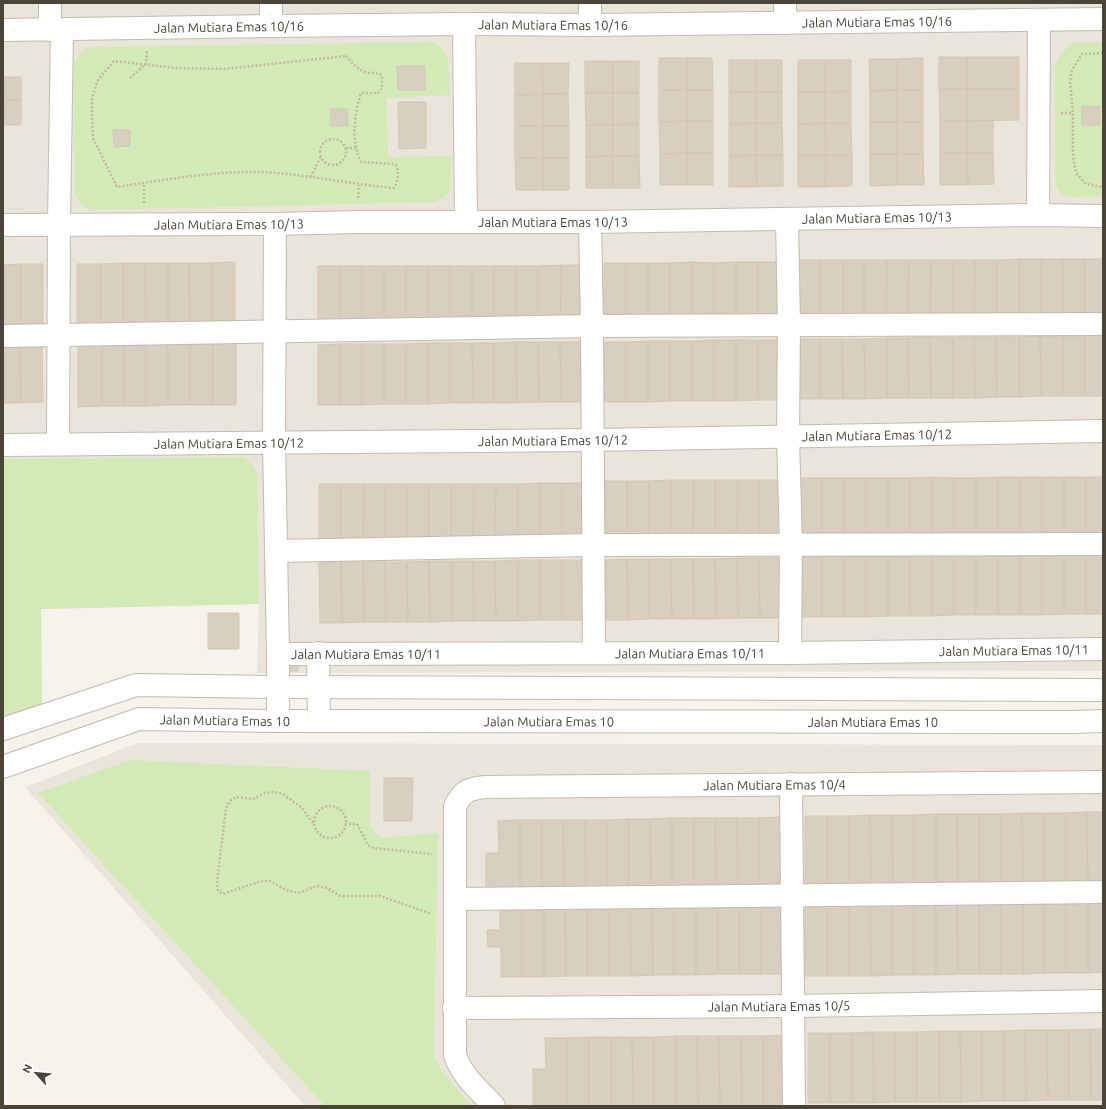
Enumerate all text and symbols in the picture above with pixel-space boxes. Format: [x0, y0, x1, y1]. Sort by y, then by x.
street label: Jalan Mutiara Emas 10/16 [802, 14, 952, 30]
street label: Jalan Mutiara Emas 10/16 [478, 17, 628, 32]
street label: Jalan Mutiara Emas 10/16 [154, 19, 304, 35]
street label: Jalan Mutiara Emas 10/13 [802, 209, 952, 226]
street label: Jalan Mutiara Emas 10/13 [478, 214, 628, 229]
street label: Jalan Mutiara Emas 10/13 [154, 216, 304, 231]
street label: Jalan Mutiara Emas 10/12 [802, 427, 952, 443]
street label: Jalan Mutiara Emas 10/12 [478, 432, 628, 448]
street label: Jalan Mutiara Emas 10/12 [154, 435, 304, 451]
street label: Jalan Mutiara Emas 10/11 [939, 642, 1089, 658]
street label: Jalan Mutiara Emas 10/11 [615, 646, 765, 660]
street label: Jalan Mutiara Emas 10/11 [291, 647, 441, 661]
street label: Jalan Mutiara Emas 10 [159, 712, 290, 728]
street label: Jalan Mutiara Emas 10 [484, 714, 614, 728]
street label: Jalan Mutiara Emas 10 [808, 715, 938, 729]
street label: Jalan Mutiara Emas 10/4 [703, 777, 846, 792]
street label: Jalan Mutiara Emas 10/5 [708, 998, 850, 1014]
north arrow [16, 1053, 56, 1093]
text: N [20, 1062, 34, 1075]

